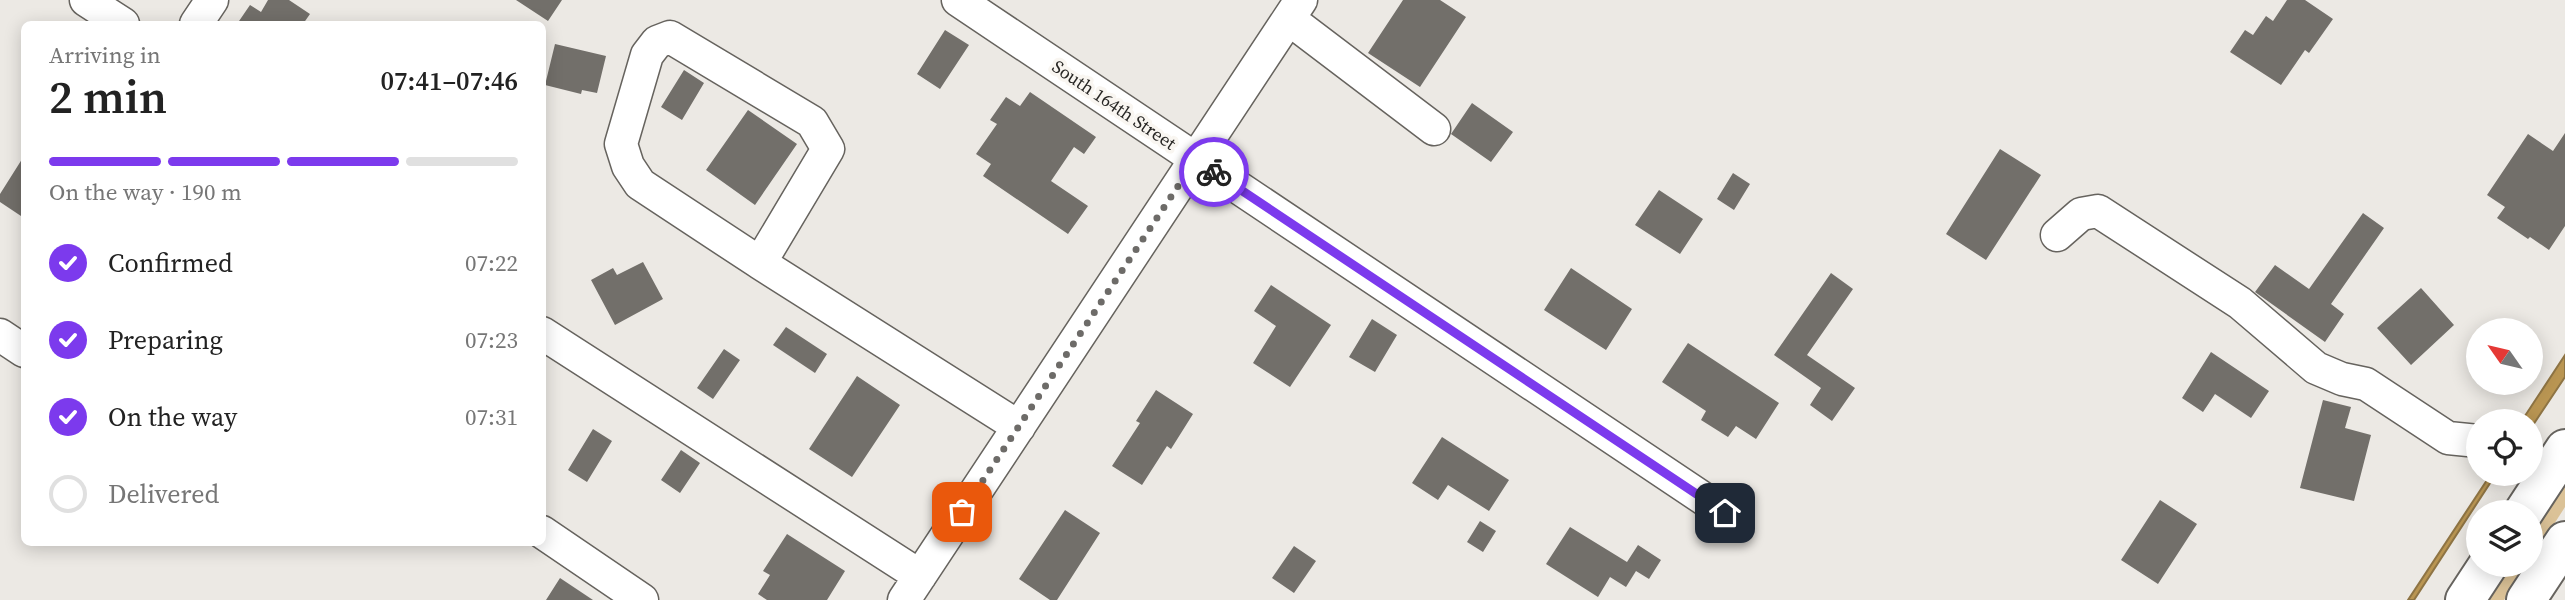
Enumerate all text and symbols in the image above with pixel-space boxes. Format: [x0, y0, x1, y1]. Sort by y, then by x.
text: Arriving in [49, 39, 161, 71]
street label: South 164th Street [1047, 54, 1181, 155]
text: 07:41–07:46 [381, 63, 518, 99]
text: 2 min [49, 65, 167, 128]
courier [1179, 137, 1249, 207]
icon: bike [1195, 153, 1233, 191]
text: On the way · 190 m [49, 176, 242, 208]
icon: check [49, 244, 87, 282]
text: Confirmed [108, 245, 233, 281]
text: 07:22 [465, 247, 518, 279]
north arrow [2466, 318, 2543, 396]
map controls [2466, 318, 2543, 577]
icon: check [49, 321, 87, 359]
text: Preparing [108, 322, 223, 358]
text: 07:23 [465, 324, 518, 356]
icon: check [49, 398, 87, 436]
text: On the way [108, 399, 237, 435]
text: 07:31 [465, 401, 518, 433]
button: locate [2466, 409, 2543, 486]
text: Delivered [108, 476, 219, 512]
pin [932, 482, 992, 542]
pin [1695, 483, 1755, 543]
icon: bag [943, 493, 981, 531]
icon: home [1706, 494, 1744, 532]
button: layers [2466, 500, 2543, 577]

